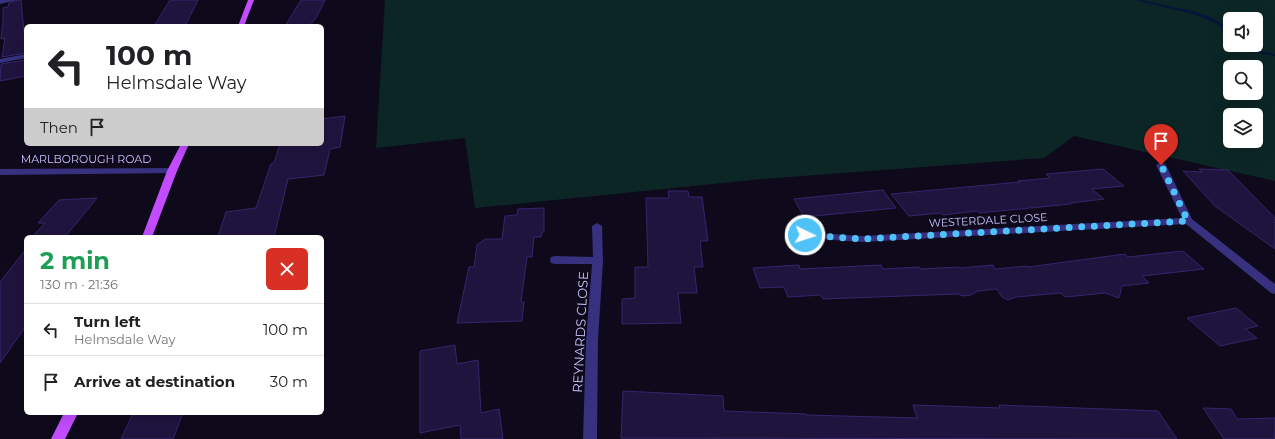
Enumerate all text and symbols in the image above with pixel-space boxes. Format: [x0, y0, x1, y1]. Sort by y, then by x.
map controls [1223, 12, 1263, 148]
button: sound [1223, 12, 1263, 52]
text: 100 m [106, 38, 192, 72]
icon: left [40, 40, 92, 92]
button: search [1223, 60, 1263, 100]
text: Helmsdale Way [106, 72, 247, 94]
button: layers [1223, 108, 1263, 148]
icon: arrive [86, 116, 108, 138]
text: Then [40, 118, 78, 137]
pin [1144, 124, 1178, 165]
icon: arrive [1150, 130, 1172, 152]
street label: MARLBOROUGH ROAD [21, 152, 151, 166]
street label: WESTERDALE CLOSE [928, 210, 1048, 230]
position arrow [784, 214, 826, 256]
text: 2 min [40, 246, 110, 275]
button: close [266, 248, 308, 290]
street label: REYNARDS CLOSE [569, 271, 591, 393]
text: 130 m · 21:36 [40, 276, 118, 292]
text: Turn left [74, 312, 141, 331]
icon: left [40, 319, 62, 341]
text: 100 m [263, 320, 308, 339]
text: Helmsdale Way [74, 331, 176, 347]
icon: arrive [40, 371, 62, 393]
text: Arrive at destination [74, 372, 235, 391]
text: 30 m [270, 372, 308, 391]

